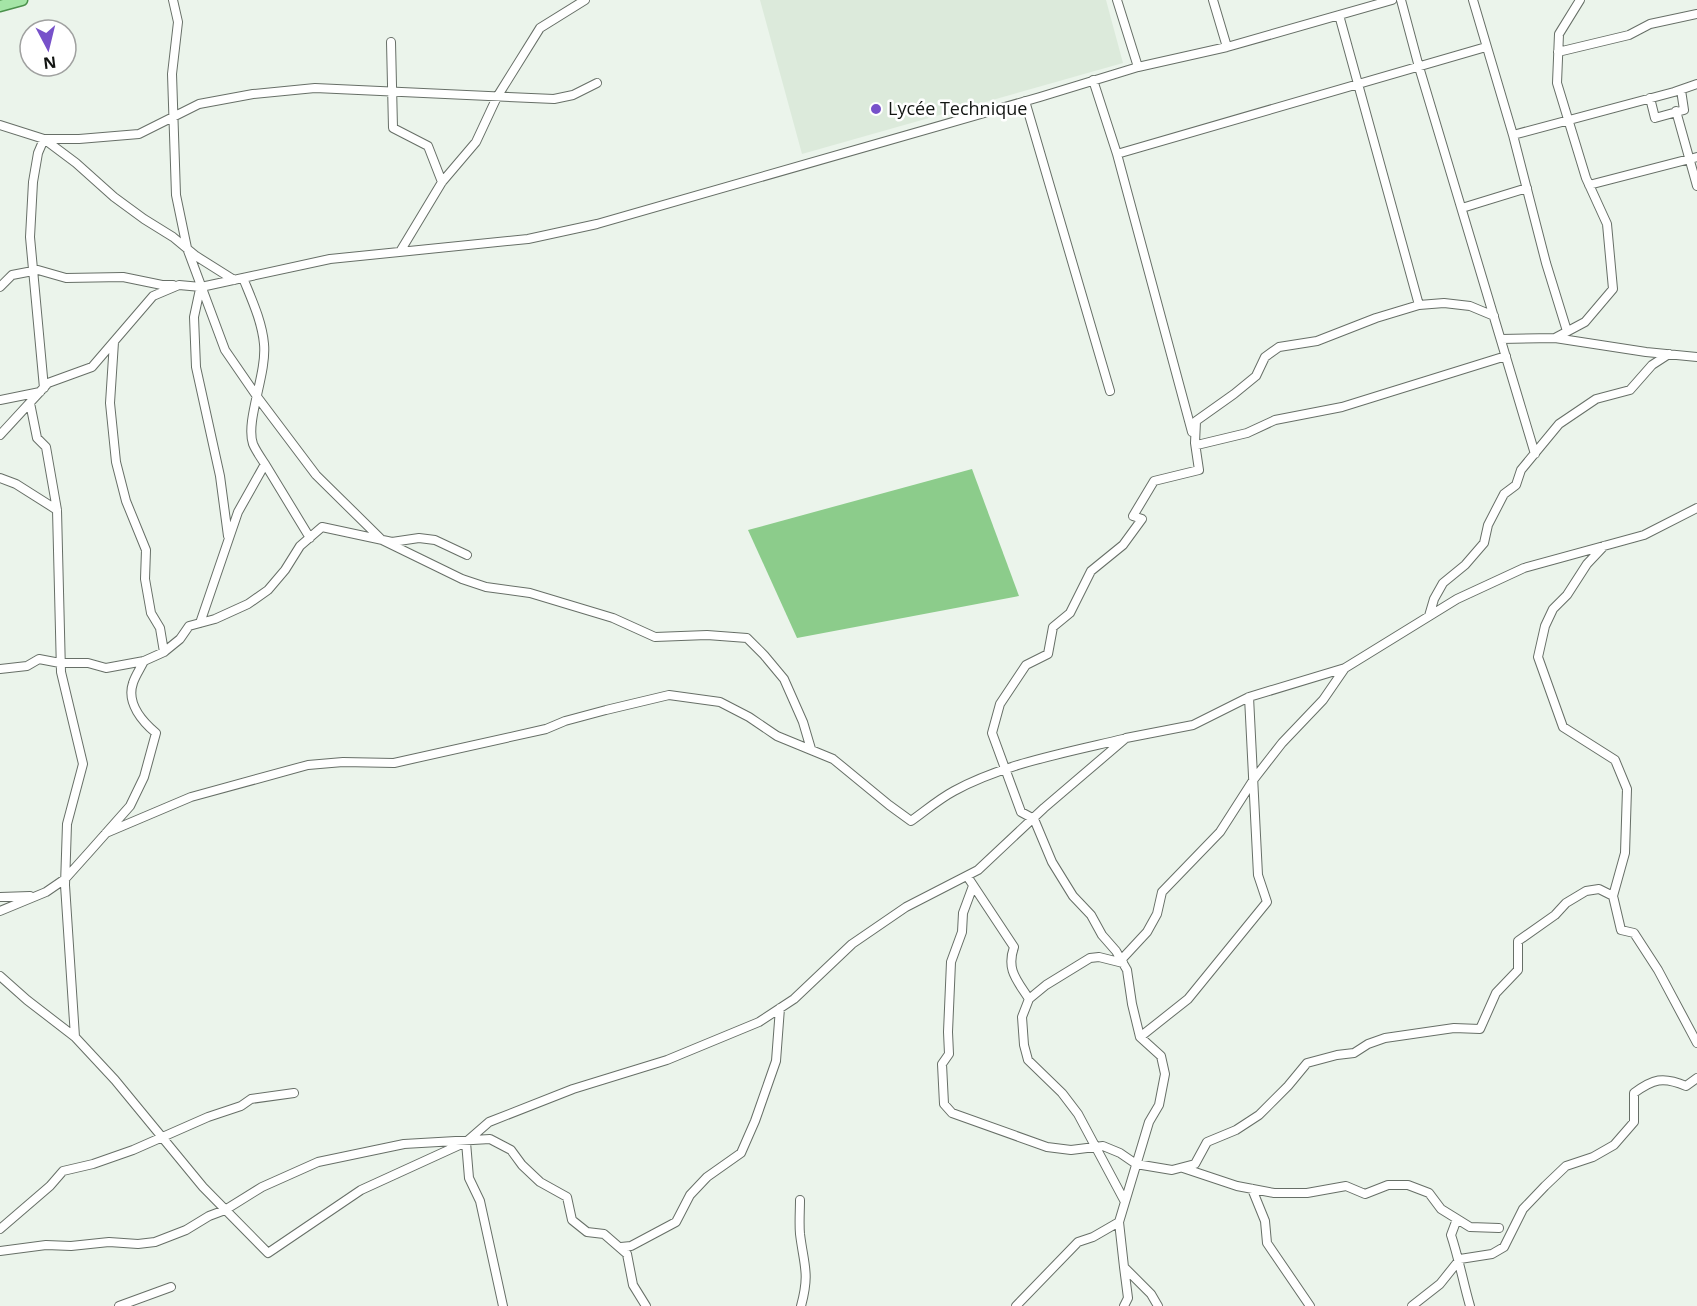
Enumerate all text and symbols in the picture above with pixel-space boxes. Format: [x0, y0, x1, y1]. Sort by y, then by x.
north arrow [18, 18, 78, 78]
text: N [42, 51, 58, 75]
place label: Lycée Technique [888, 96, 1027, 120]
marker: Lycée Technique [869, 102, 883, 116]

